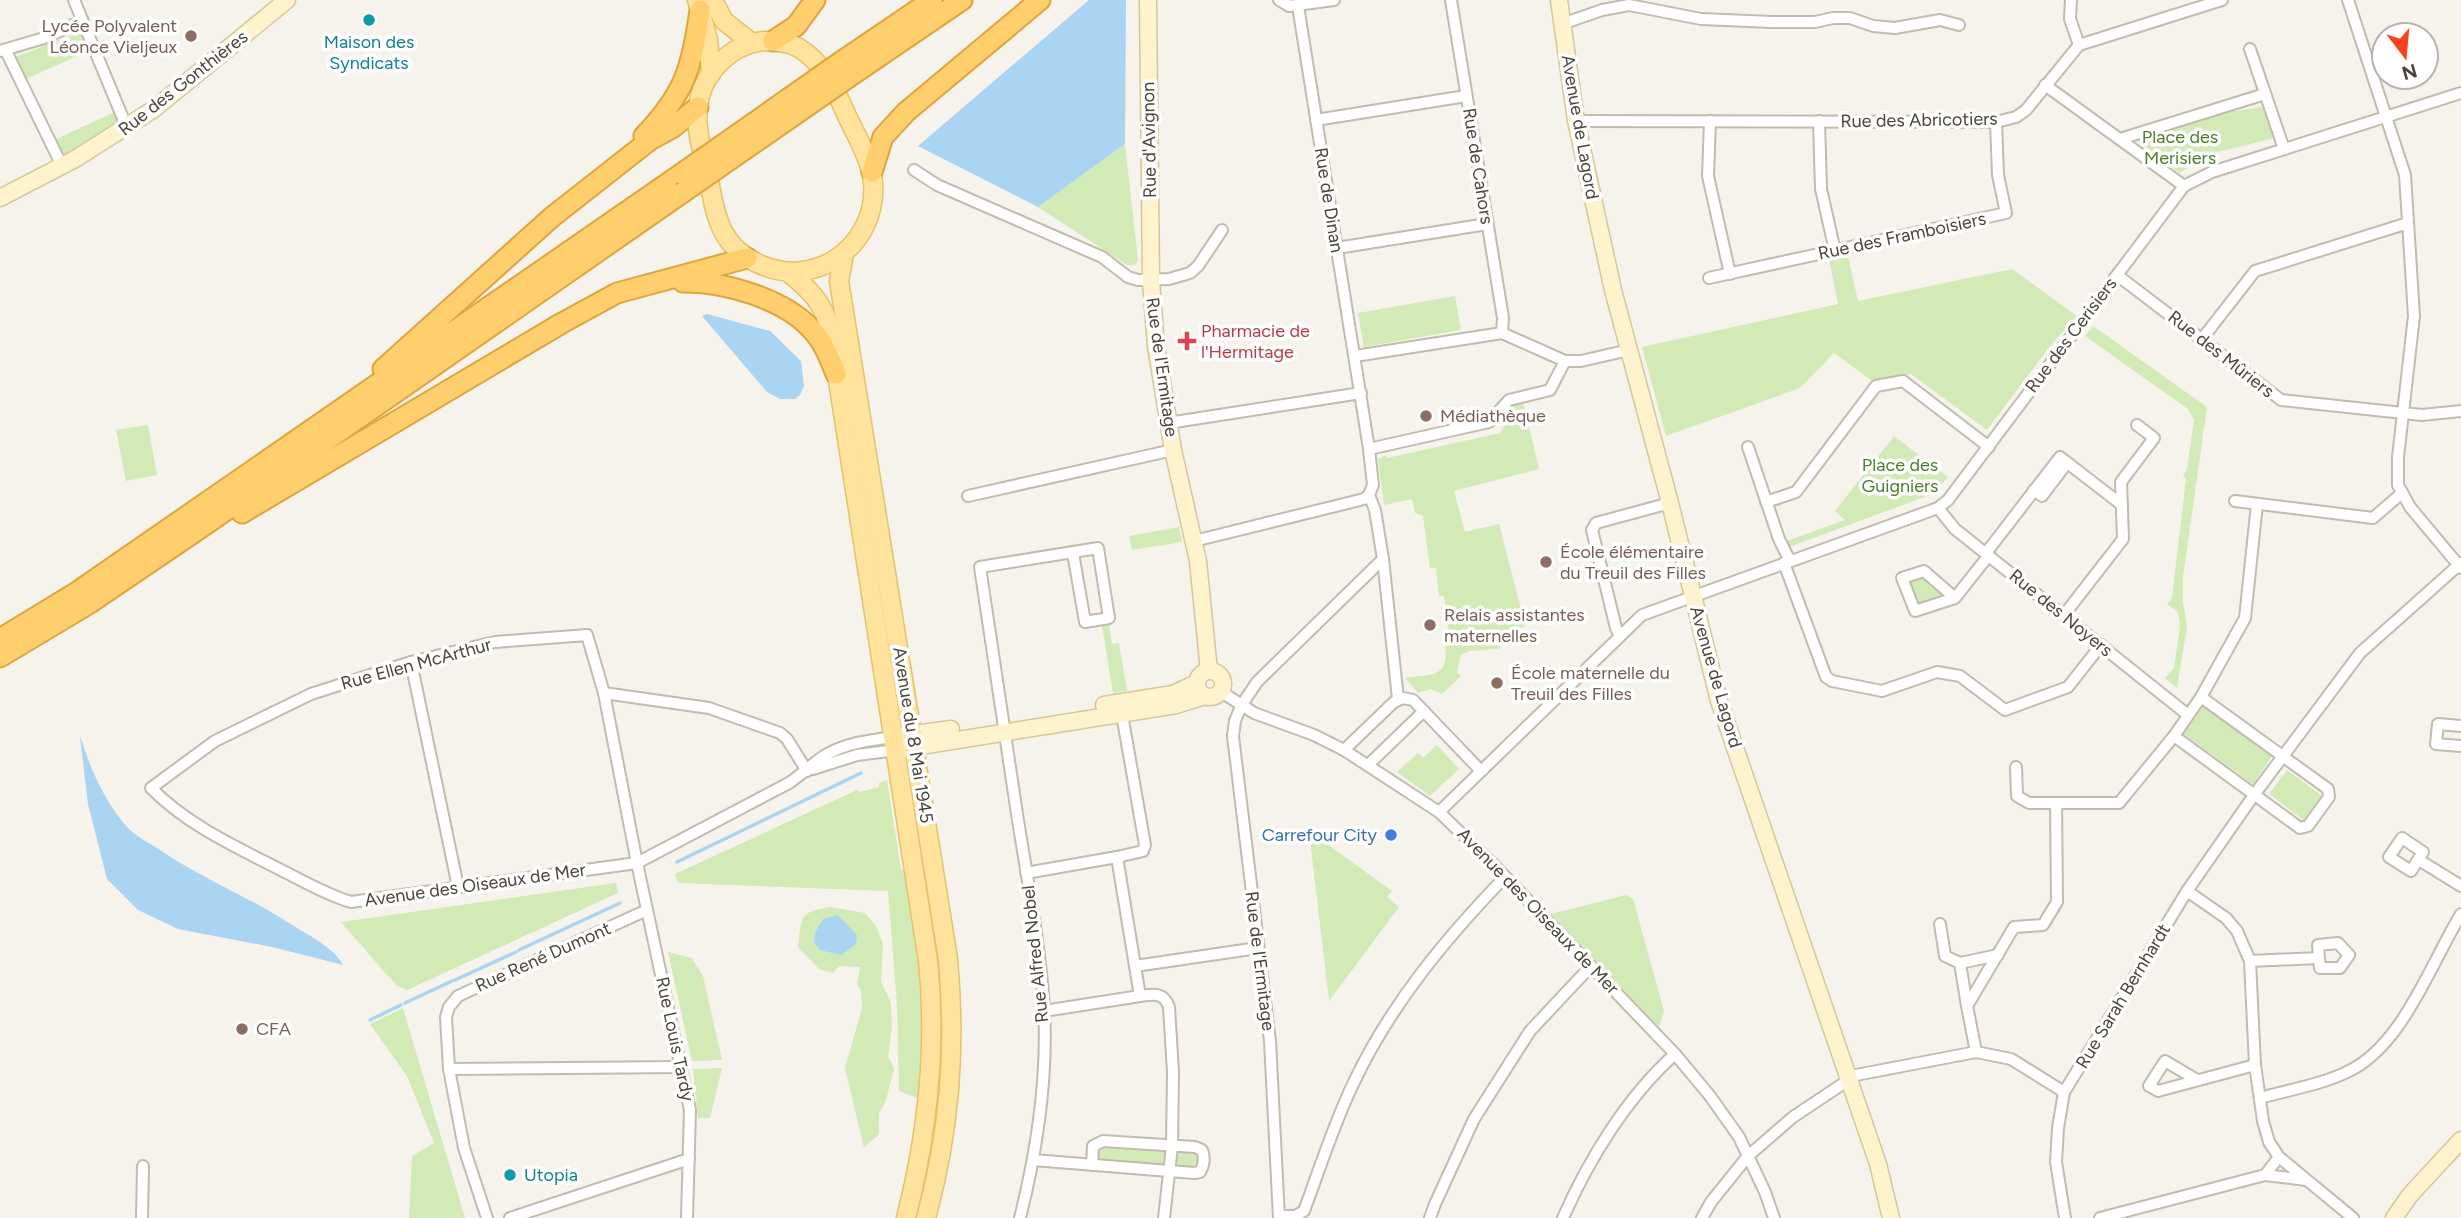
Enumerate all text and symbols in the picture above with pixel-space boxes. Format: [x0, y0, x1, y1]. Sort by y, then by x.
marker: Maison des Syndicats [361, 12, 377, 28]
place label: Lycée Polyvalent Léonce Vieljeux [42, 15, 177, 58]
north arrow [2370, 21, 2440, 91]
street label: Rue des Gonthières [114, 26, 252, 140]
marker: Lycée Polyvalent Léonce Vieljeux [183, 28, 199, 44]
place label: Maison des Syndicats [324, 31, 414, 74]
street label: Avenue de Lagord [1556, 53, 1604, 201]
text: N [2399, 59, 2420, 85]
street label: Rue d'Avignon [1137, 82, 1161, 198]
street label: Rue de Cahors [1458, 106, 1498, 226]
street label: Rue des Abricotiers [1840, 108, 1998, 132]
park label: Place des Merisiers [2142, 126, 2218, 169]
street label: Rue de Dinan [1310, 146, 1348, 254]
street label: Rue des Framboisiers [1816, 207, 1988, 265]
street label: Rue des Cerisiers [2020, 273, 2122, 397]
street label: Rue de l'Ermitage [1141, 296, 1183, 438]
street label: Rue des Mûriers [2164, 306, 2278, 402]
place label: Pharmacie de l'Hermitage [1201, 320, 1310, 363]
marker: Pharmacie de l'Hermitage [1179, 333, 1195, 349]
place label: Médiathèque [1440, 405, 1546, 427]
marker: Médiathèque [1418, 408, 1434, 424]
park label: Place des Guigniers [1862, 454, 1939, 497]
place label: École élémentaire du Treuil des Filles [1560, 541, 1706, 584]
marker: École élémentaire du Treuil des Filles [1538, 554, 1554, 570]
street label: Rue des Noyers [2005, 565, 2117, 661]
place label: Relais assistantes maternelles [1444, 604, 1585, 647]
street label: Avenue de Lagord [1685, 604, 1747, 750]
marker: Relais assistantes maternelles [1422, 617, 1438, 633]
street label: Rue Ellen McArthur [338, 633, 494, 695]
street label: Avenue du 8 Mai 1945 [888, 645, 938, 825]
place label: École maternelle du Treuil des Filles [1511, 662, 1670, 705]
marker: École maternelle du Treuil des Filles [1489, 675, 1505, 691]
street label: Avenue des Oiseaux de Mer [1453, 823, 1623, 999]
place label: Carrefour City [1262, 824, 1378, 846]
marker: Carrefour City [1383, 827, 1399, 843]
street label: Avenue des Oiseaux de Mer [363, 859, 587, 911]
street label: Rue Alfred Nobel [1017, 884, 1053, 1024]
street label: Rue de l'Ermitage [1241, 890, 1280, 1032]
street label: Rue René Dumont [472, 917, 614, 997]
street label: Rue Sarah Bernhardt [2071, 919, 2175, 1072]
street label: Rue Louis Tardy [651, 975, 699, 1104]
place label: CFA [256, 1018, 291, 1040]
marker: CFA [234, 1021, 250, 1037]
place label: Utopia [524, 1164, 578, 1186]
marker: Utopia [502, 1167, 518, 1183]

